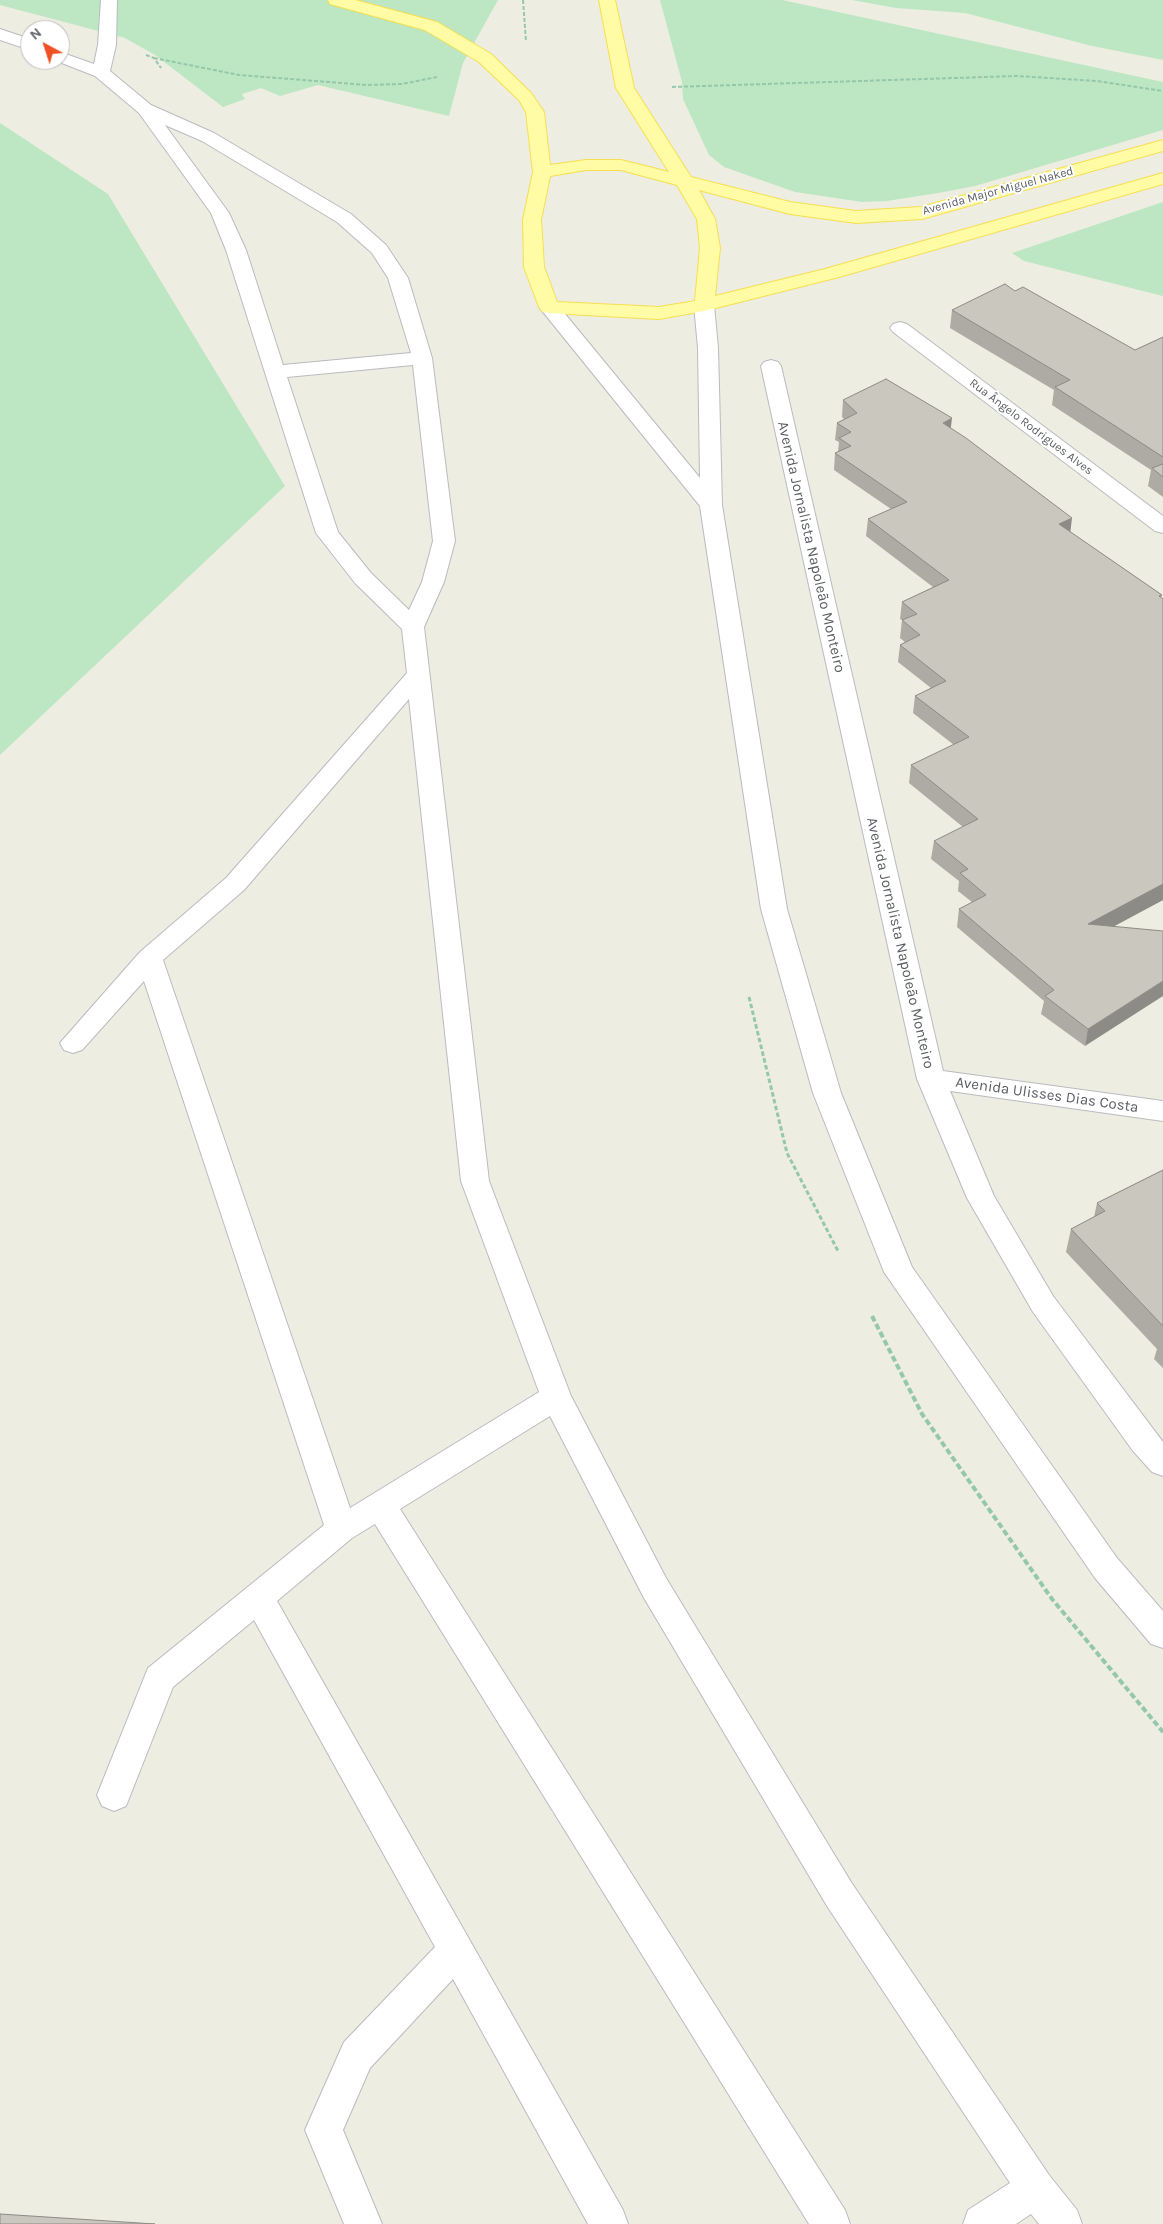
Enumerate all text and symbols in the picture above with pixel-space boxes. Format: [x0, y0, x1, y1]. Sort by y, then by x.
north arrow [20, 20, 70, 70]
text: N [26, 24, 45, 44]
street label: Avenida Major Miguel Naked [921, 164, 1075, 218]
street label: Rua Ângelo Rodrigues Alves [966, 376, 1096, 478]
street label: Avenida Jornalista Napoleão Monteiro [773, 420, 849, 674]
street label: Avenida Jornalista Napoleão Monteiro [862, 816, 938, 1070]
street label: Avenida Ulisses Dias Costa [954, 1073, 1140, 1117]

